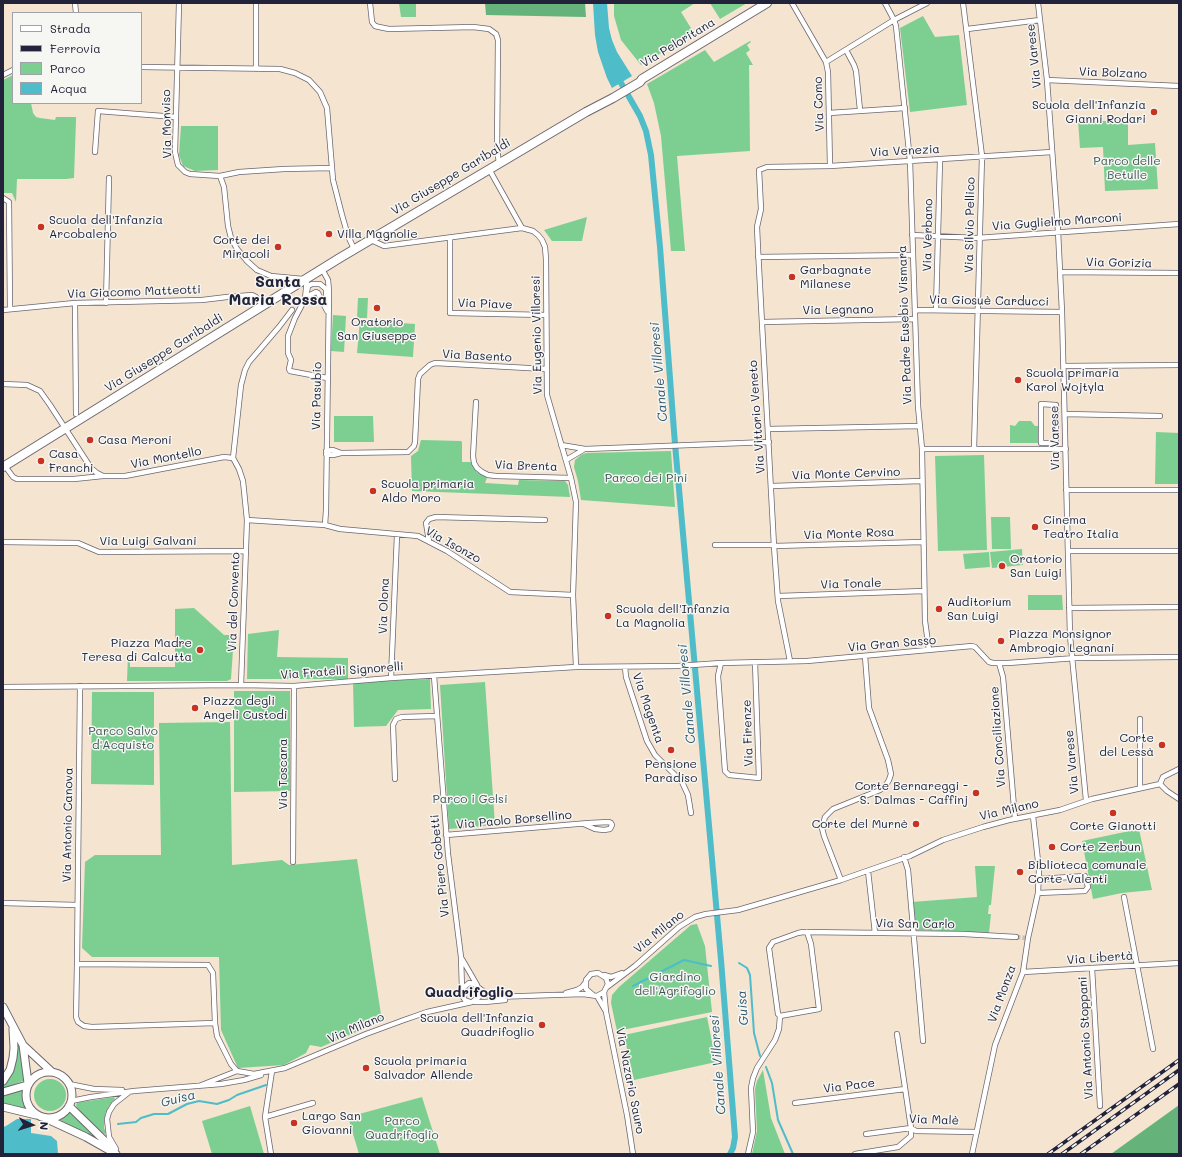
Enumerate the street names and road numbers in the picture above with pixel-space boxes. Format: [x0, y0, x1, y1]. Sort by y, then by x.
street label: Via Peloritana [638, 15, 718, 71]
street label: Via Varese [1023, 23, 1045, 89]
street label: Via Bolzano [1079, 65, 1147, 81]
street label: Via Como [811, 76, 827, 132]
street label: Via Monviso [159, 89, 175, 159]
street label: Via Giuseppe Garibaldi [389, 136, 513, 218]
street label: Via Venezia [870, 142, 940, 160]
street label: Via Silvio Pellico [962, 177, 978, 273]
street label: Via Verbano [920, 199, 936, 271]
street label: Via Guglielmo Marconi [991, 210, 1123, 234]
street label: Via Padre Eusebio Vismara [895, 245, 915, 405]
street label: Via Gorizia [1086, 255, 1152, 271]
street label: Via Eugenio Villoresi [529, 275, 545, 395]
street label: Via Giacomo Matteotti [67, 282, 201, 302]
street label: Via Giosuè Carducci [929, 293, 1049, 309]
street label: Via Piave [457, 296, 513, 312]
street label: Via Legnano [802, 302, 874, 318]
street label: Via Giuseppe Garibaldi [102, 311, 226, 395]
street label: Via Basento [442, 347, 512, 365]
street label: Via Vittorio Veneto [746, 360, 768, 474]
street label: Via Pasubio [309, 362, 325, 430]
street label: Via Varese [1047, 406, 1063, 470]
street label: Via Montello [129, 444, 203, 472]
street label: Via Brenta [494, 458, 558, 474]
street label: Via Monte Cervino [792, 465, 900, 483]
street label: Via Isonzo [423, 524, 483, 566]
street label: Via Monte Rosa [803, 525, 895, 543]
street label: Via Luigi Galvani [99, 534, 197, 548]
street label: Via del Convento [225, 552, 243, 652]
street label: Via Tonale [820, 576, 882, 592]
street label: Via Olona [376, 578, 392, 634]
street label: Via Gran Sasso [847, 633, 937, 655]
street label: Via Fratelli Signorelli [280, 660, 404, 682]
street label: Via Magenta [629, 671, 667, 745]
street label: Via Conciliazione [987, 686, 1009, 788]
street label: Via Firenze [740, 699, 756, 767]
street label: Via Varese [1062, 729, 1082, 795]
street label: Via Toscana [276, 739, 290, 809]
street label: Via Antonio Canova [60, 767, 76, 883]
street label: Via Milano [978, 796, 1040, 824]
street label: Via Paolo Borsellino [456, 808, 572, 832]
street label: Via Piero Gobetti [427, 814, 453, 918]
street label: Via Milano [631, 907, 687, 957]
street label: Via San Carlo [875, 916, 955, 932]
street label: Via Libertà [1066, 948, 1134, 968]
street label: Via Monza [985, 963, 1019, 1025]
street label: Via Antonio Stoppani [1076, 976, 1096, 1100]
street label: Via Milano [325, 1010, 387, 1046]
street label: Via Nazario Sauro [613, 1027, 647, 1135]
street label: Via Pace [822, 1076, 876, 1096]
street label: Via Malè [909, 1112, 959, 1128]

